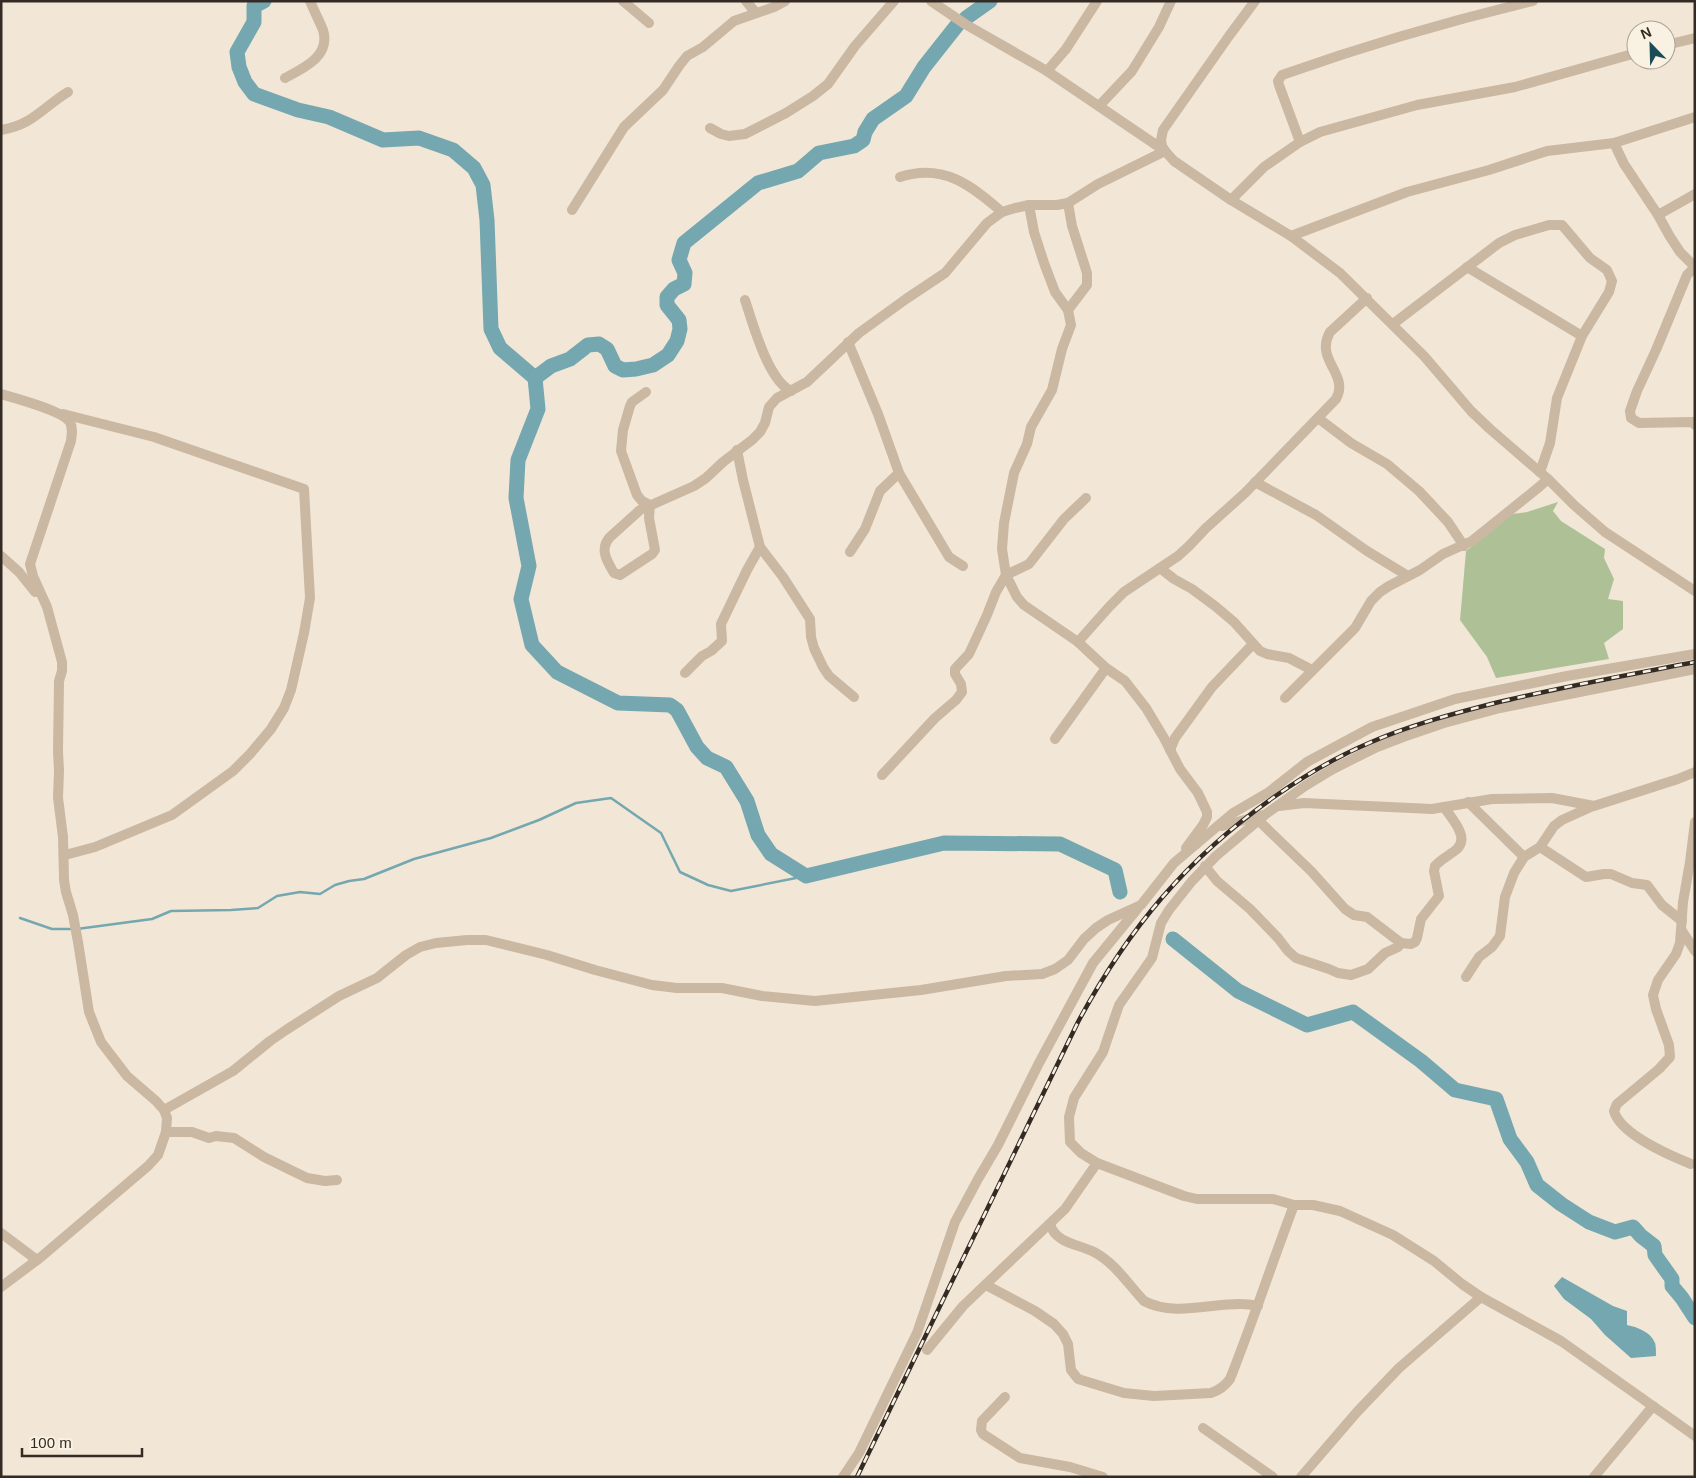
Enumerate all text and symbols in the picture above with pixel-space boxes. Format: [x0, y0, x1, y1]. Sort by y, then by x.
north arrow [1626, 20, 1676, 70]
text: N [1638, 24, 1654, 42]
scale bar [22, 1426, 142, 1458]
text: 100 m [30, 1434, 72, 1451]

